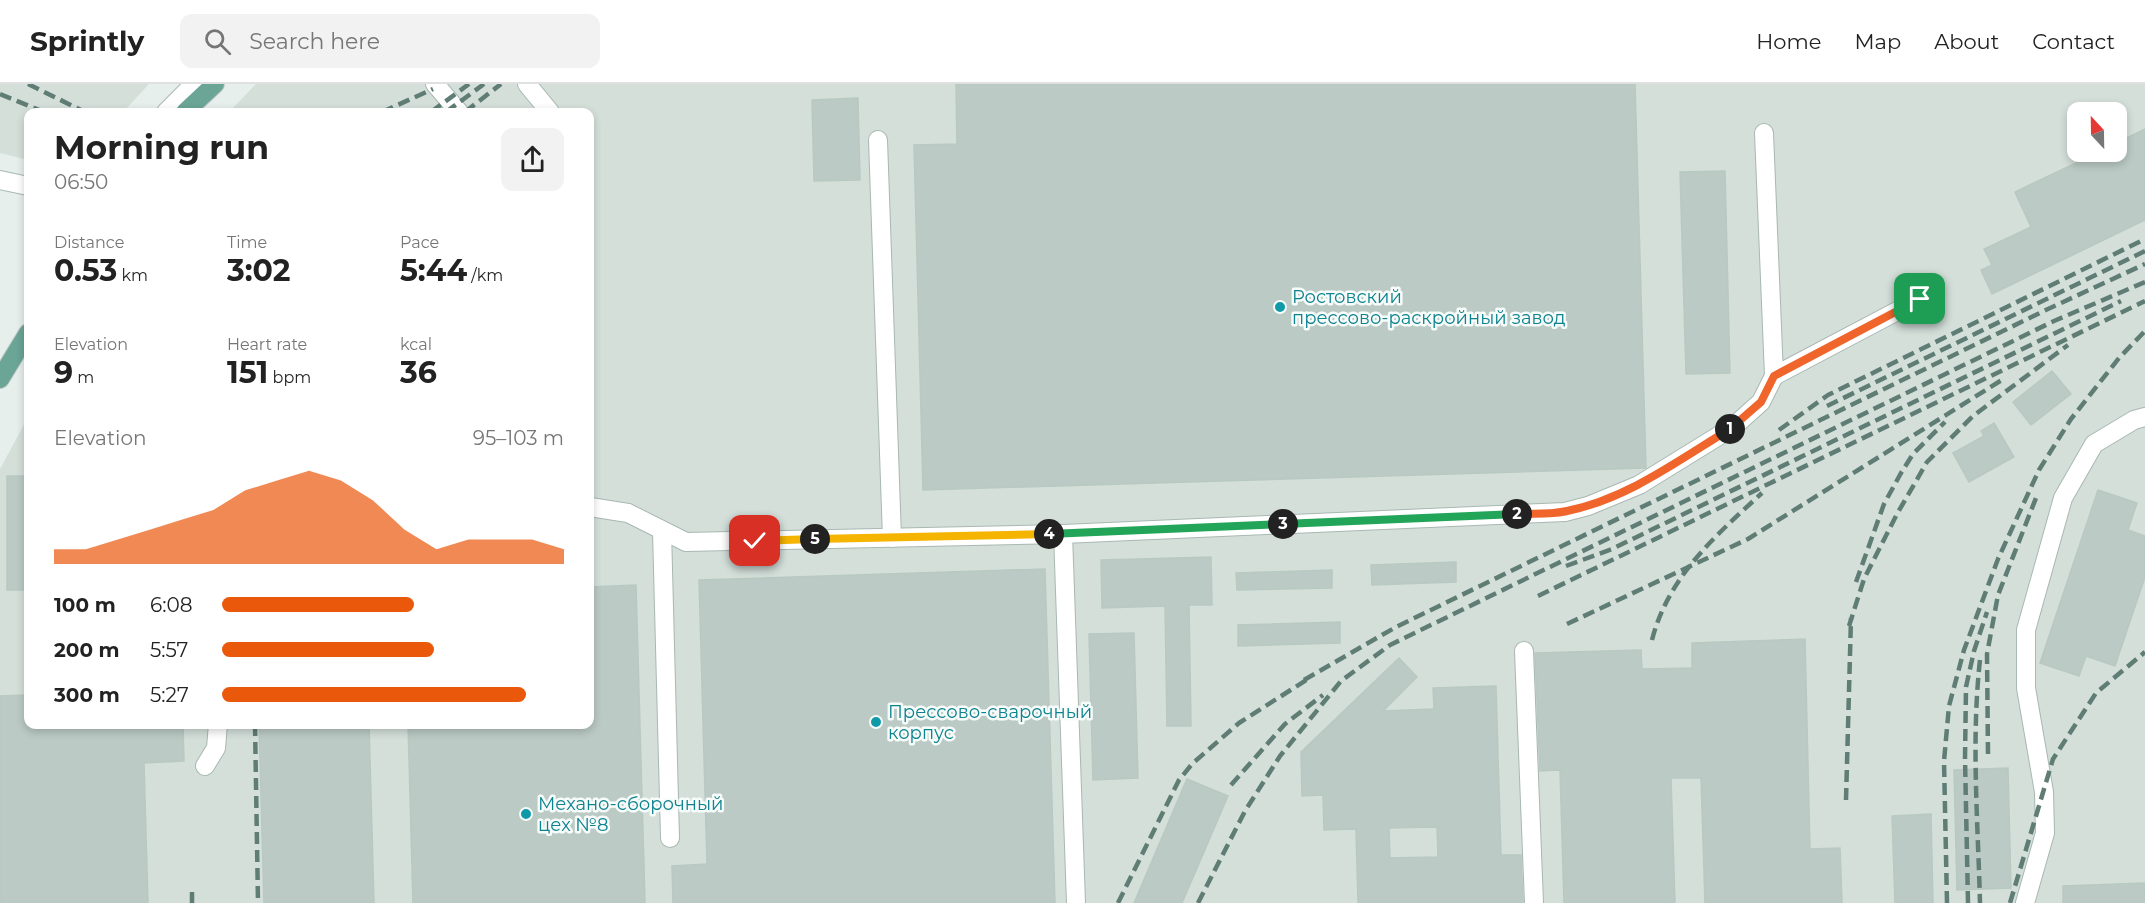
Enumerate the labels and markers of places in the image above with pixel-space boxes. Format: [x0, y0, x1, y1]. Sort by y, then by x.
pin [1894, 273, 1945, 324]
place label: Ростовский прессово-раскройный завод [1292, 286, 1566, 329]
marker: Ростовский прессово-раскройный завод [1273, 300, 1287, 314]
pin: 1 [1715, 414, 1745, 444]
pin: 2 [1502, 499, 1532, 529]
pin: 3 [1268, 509, 1298, 539]
pin [729, 515, 780, 566]
pin: 4 [1034, 519, 1064, 549]
pin: 5 [800, 524, 830, 554]
place label: Прессово-сварочный корпус [888, 701, 1092, 744]
marker: Прессово-сварочный корпус [869, 715, 883, 729]
place label: Механо-сборочный цех №8 [538, 793, 724, 836]
marker: Механо-сборочный цех №8 [519, 807, 533, 821]

